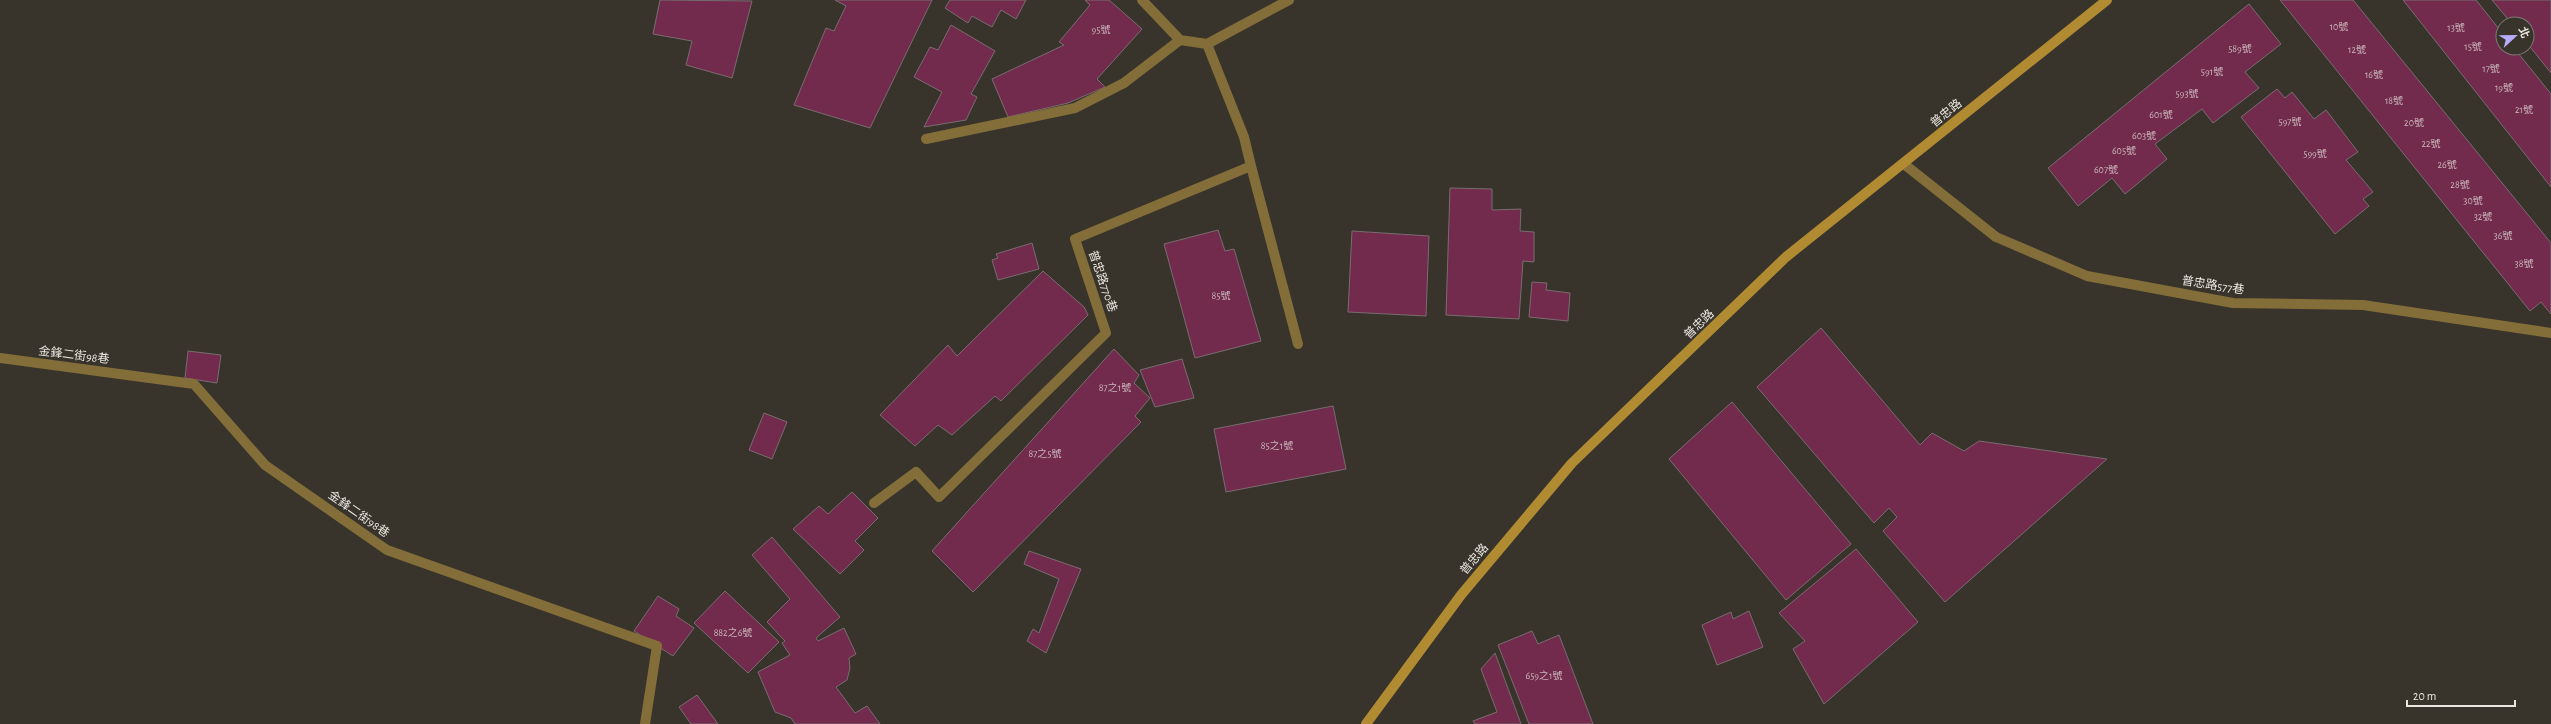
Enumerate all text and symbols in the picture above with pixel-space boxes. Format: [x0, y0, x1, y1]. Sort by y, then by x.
north arrow [2495, 16, 2535, 56]
house number: 10號 [2330, 22, 2348, 32]
house number: 13號 [2447, 23, 2465, 33]
house number: 95號 [1092, 25, 1110, 35]
text: 北 [2517, 25, 2531, 40]
house number: 15號 [2464, 42, 2482, 52]
house number: 589號 [2228, 44, 2252, 54]
house number: 12號 [2348, 45, 2366, 55]
house number: 17號 [2482, 64, 2500, 74]
house number: 591號 [2201, 67, 2223, 77]
house number: 16號 [2365, 70, 2383, 80]
house number: 19號 [2495, 83, 2513, 93]
house number: 593號 [2176, 89, 2199, 99]
street label: 普忠路 [1928, 96, 1964, 129]
house number: 18號 [2385, 96, 2403, 106]
house number: 21號 [2515, 105, 2533, 115]
house number: 601號 [2149, 110, 2173, 120]
house number: 597號 [2278, 117, 2302, 127]
house number: 20號 [2404, 118, 2424, 128]
house number: 603號 [2132, 131, 2156, 141]
house number: 22號 [2421, 139, 2441, 149]
house number: 605號 [2112, 146, 2136, 156]
house number: 599號 [2303, 149, 2327, 159]
house number: 26號 [2437, 160, 2457, 170]
house number: 607號 [2094, 165, 2118, 175]
house number: 28號 [2450, 180, 2470, 190]
house number: 30號 [2463, 196, 2483, 206]
house number: 32號 [2474, 212, 2492, 222]
house number: 36號 [2494, 231, 2512, 241]
street label: 普忠路770巷 [1087, 248, 1120, 313]
house number: 38號 [2515, 259, 2533, 269]
street label: 普忠路577巷 [2181, 273, 2245, 296]
house number: 85號 [1212, 291, 1230, 301]
street label: 普忠路 [1681, 306, 1716, 341]
street label: 金鋒二街98巷 [38, 344, 110, 365]
house number: 87之1號 [1099, 382, 1131, 393]
house number: 85之1號 [1261, 440, 1293, 451]
house number: 87之5號 [1028, 448, 1062, 459]
street label: 金鋒二街98巷 [326, 488, 392, 539]
street label: 普忠路 [1457, 541, 1490, 577]
house number: 882之6號 [714, 627, 752, 638]
house number: 659之1號 [1525, 670, 1563, 681]
scale bar [2407, 682, 2515, 708]
text: 20 m [2413, 690, 2436, 702]

